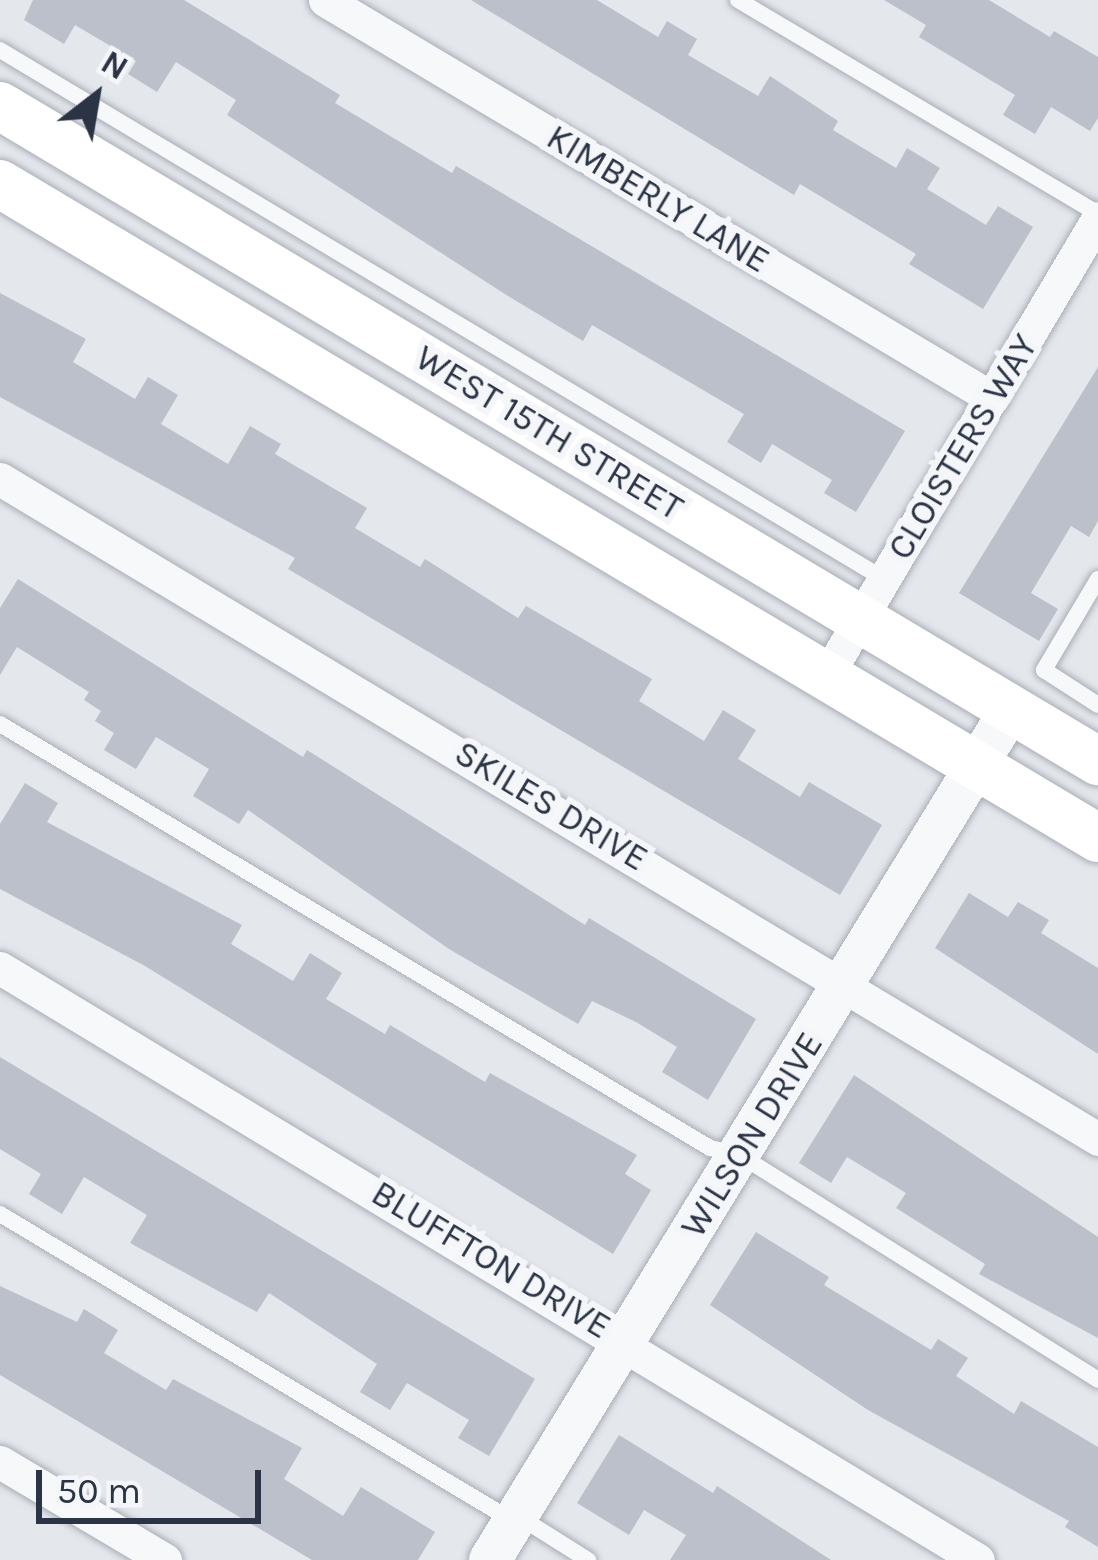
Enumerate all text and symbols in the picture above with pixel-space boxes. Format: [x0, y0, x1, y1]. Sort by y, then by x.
north arrow [36, 36, 156, 156]
text: N [95, 43, 134, 88]
street label: KIMBERLY LANE [539, 116, 777, 282]
street label: CLOISTERS WAY [879, 327, 1047, 567]
street label: WEST 15TH STREET [408, 336, 690, 530]
street label: SKILES DRIVE [447, 731, 655, 881]
street label: WILSON DRIVE [672, 1024, 832, 1246]
street label: BLUFFTON DRIVE [364, 1172, 618, 1348]
scale bar [42, 1446, 267, 1520]
text: 50 m [57, 1470, 141, 1512]

